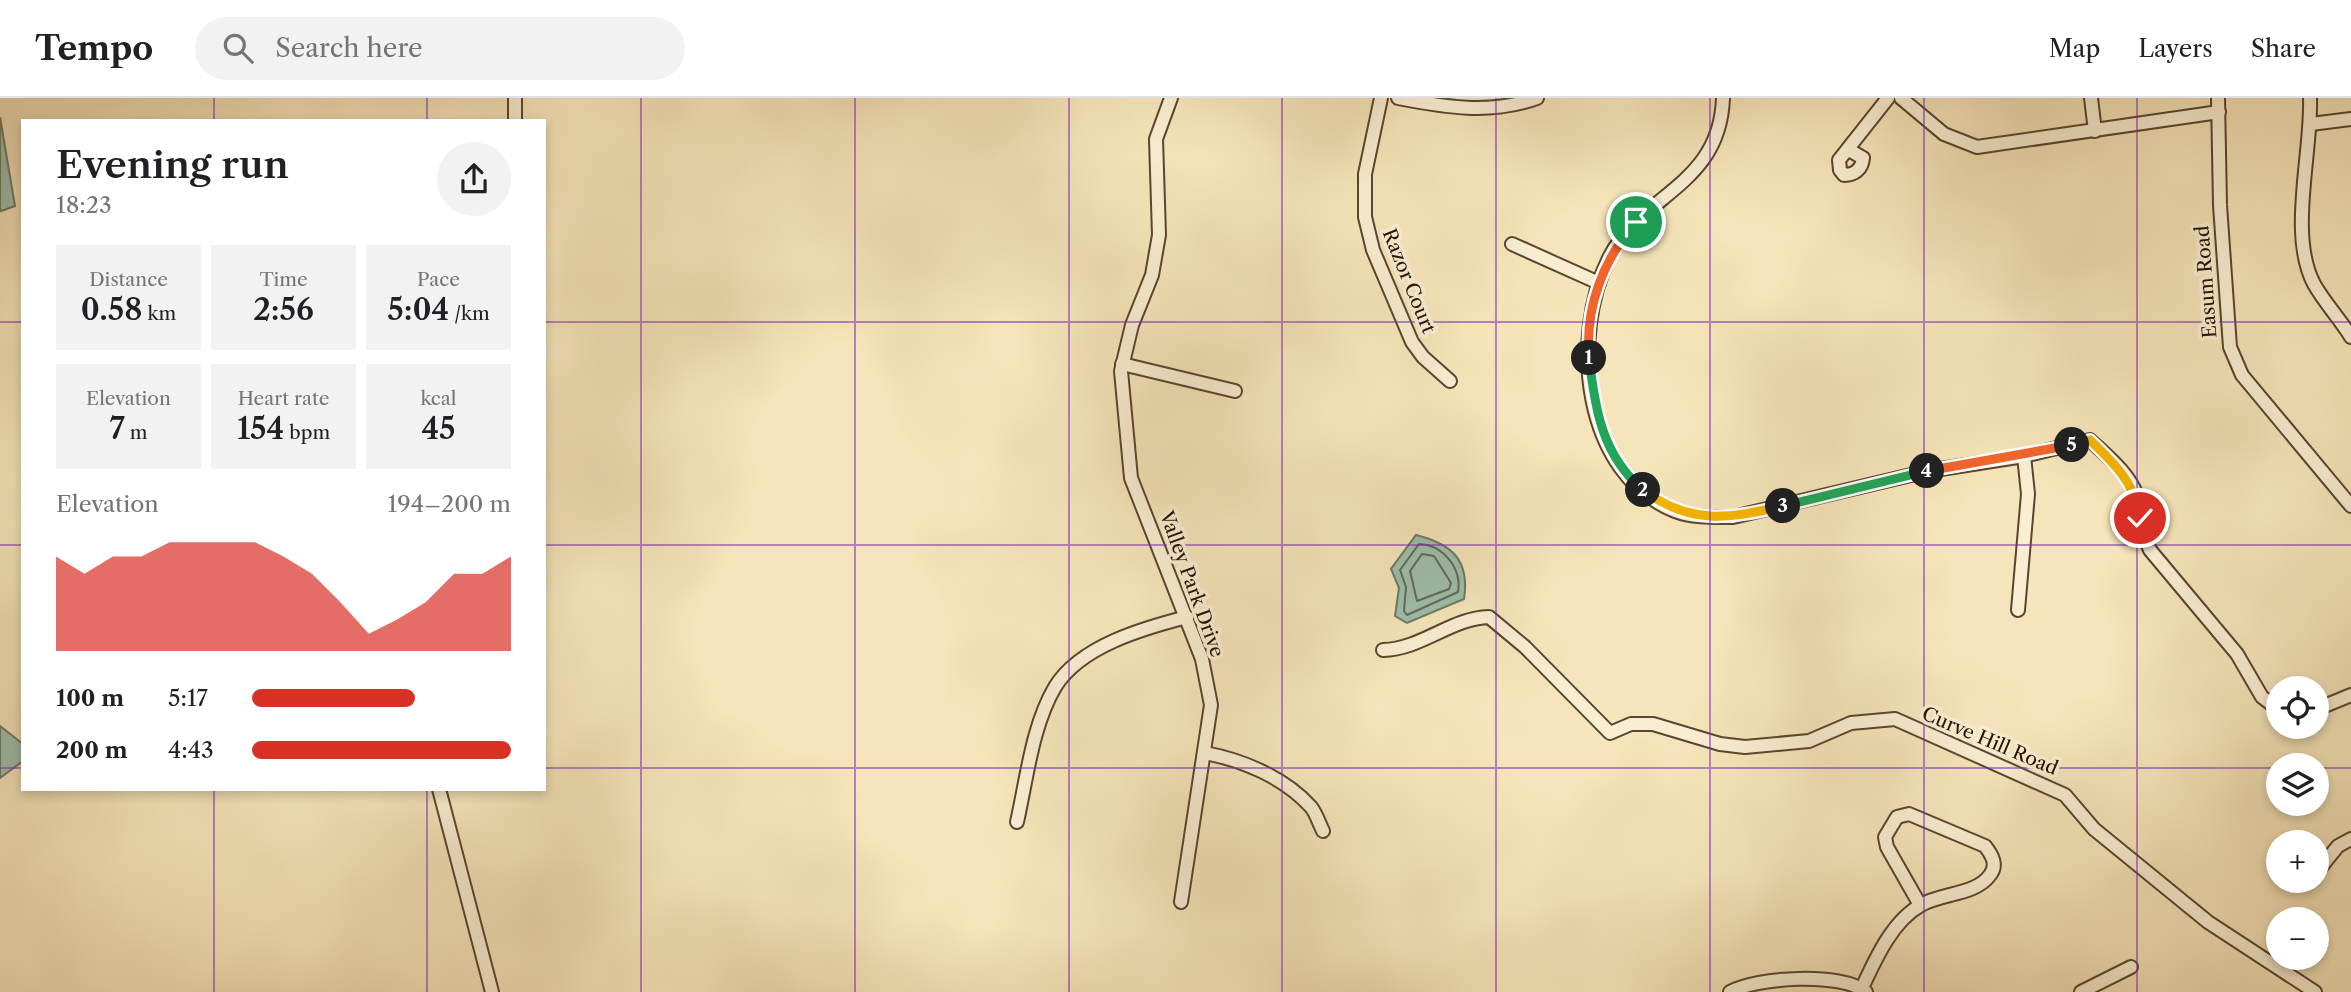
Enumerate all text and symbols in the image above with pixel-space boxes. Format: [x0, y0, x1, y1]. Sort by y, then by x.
search box [195, 17, 685, 80]
text: Tempo [35, 28, 153, 69]
icon: search [219, 29, 257, 67]
text: Search here [275, 32, 423, 64]
text: Map [2049, 34, 2100, 63]
text: Layers [2138, 34, 2213, 63]
text: Share [2251, 34, 2316, 63]
text: Evening run [56, 141, 289, 188]
button: share [437, 142, 511, 216]
text: 18:23 [56, 191, 112, 219]
pin [1606, 192, 1666, 252]
icon: arrive [1617, 203, 1655, 241]
street label: Easum Road [2191, 224, 2221, 339]
street label: Razor Court [1378, 225, 1441, 337]
text: Distance [89, 268, 168, 291]
text: Time [259, 268, 308, 291]
text: Pace [417, 268, 460, 291]
text: 0.58 [81, 291, 142, 328]
text: 2:56 [253, 291, 314, 328]
text: 5:04 [387, 291, 449, 328]
text: km [142, 302, 176, 325]
text: /km [449, 302, 490, 325]
pin: 1 [1572, 341, 1606, 376]
text: 1 [1584, 346, 1593, 369]
text: Elevation [86, 387, 171, 410]
text: Heart rate [238, 387, 329, 410]
text: kcal [421, 387, 456, 410]
text: 7 [109, 410, 125, 447]
text: 154 [237, 410, 284, 447]
text: 45 [421, 410, 456, 447]
text: m [125, 421, 148, 444]
text: bpm [284, 421, 330, 444]
pin: 5 [2054, 428, 2090, 462]
text: 5 [2066, 433, 2077, 456]
pin: 4 [1910, 454, 1944, 488]
text: 4 [1921, 459, 1932, 482]
pin: 2 [1626, 472, 1660, 508]
text: 2 [1637, 478, 1648, 501]
pin: 3 [1766, 488, 1800, 524]
pin [2110, 488, 2170, 548]
text: Elevation [56, 490, 159, 518]
text: 194–200 m [388, 490, 511, 518]
text: 3 [1777, 494, 1788, 517]
icon: check [2121, 499, 2159, 537]
street label: Valley Park Drive [1155, 507, 1229, 660]
map controls [2266, 676, 2329, 970]
button: locate [2266, 676, 2329, 739]
text: 100 m [56, 684, 124, 712]
text: 5:17 [168, 684, 208, 712]
street label: Curve Hill Road [1919, 702, 2062, 780]
text: 200 m [56, 736, 128, 764]
text: 4:43 [168, 736, 214, 764]
button: layers [2266, 753, 2329, 816]
button: + [2266, 830, 2329, 893]
button: − [2266, 907, 2329, 970]

